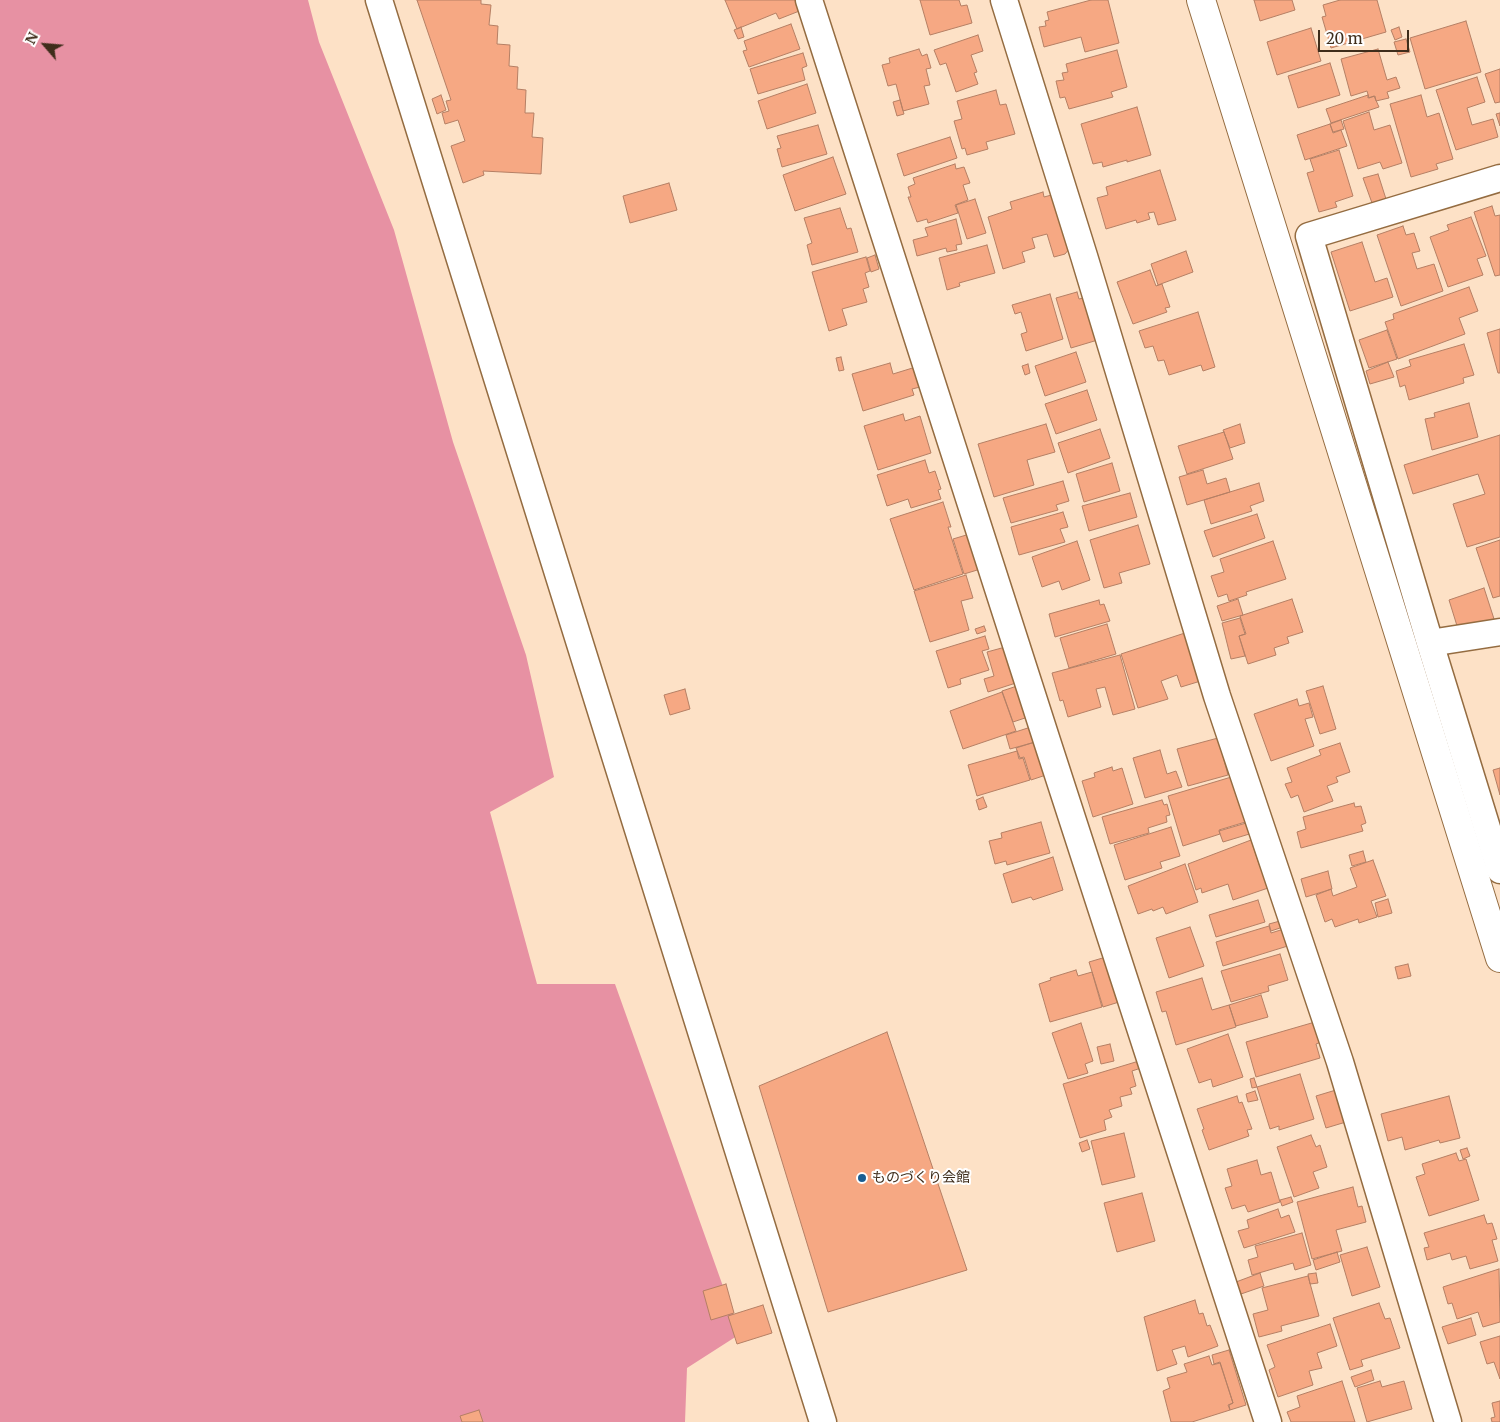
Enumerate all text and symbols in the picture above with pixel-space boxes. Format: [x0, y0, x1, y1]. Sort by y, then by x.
north arrow [20, 20, 70, 70]
scale bar [1320, 20, 1411, 52]
text: N [21, 29, 42, 47]
text: 20 m [1326, 29, 1363, 48]
place label: ものづくり会館 [872, 1170, 970, 1186]
marker: ものづくり会館 [856, 1172, 868, 1184]

